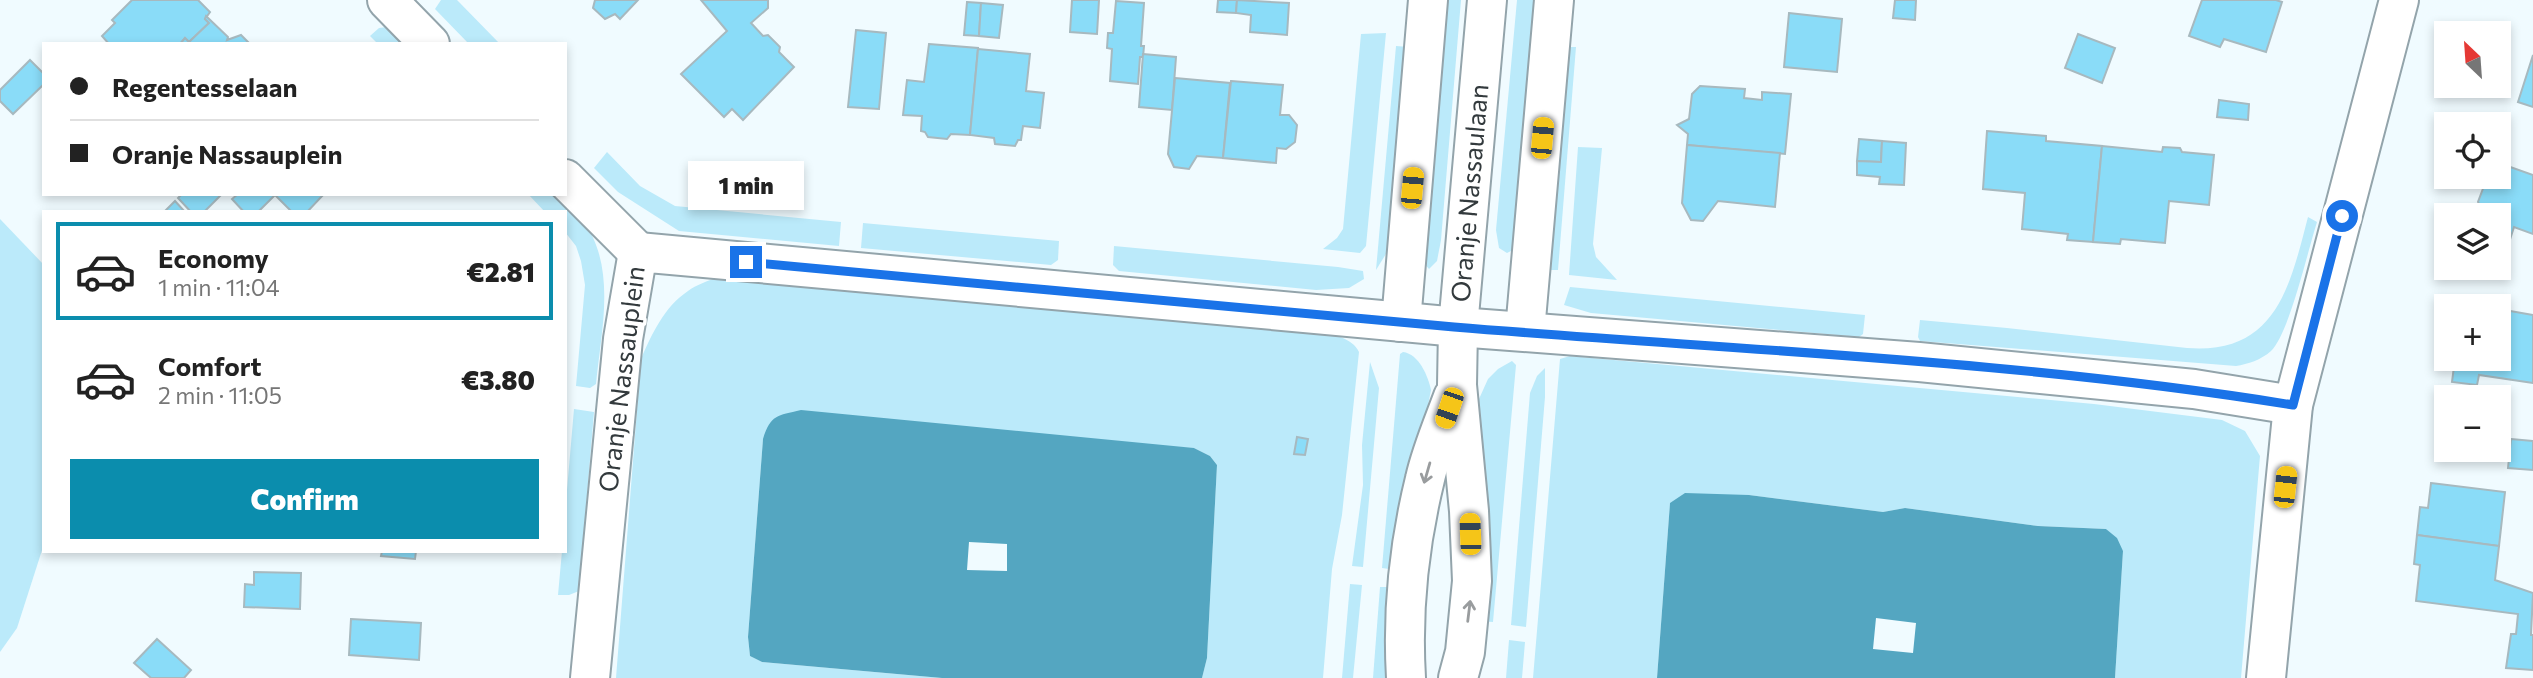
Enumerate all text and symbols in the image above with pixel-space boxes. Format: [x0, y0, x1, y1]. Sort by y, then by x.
north arrow [2434, 21, 2511, 98]
map controls [2434, 21, 2511, 462]
text: Regentesselaan [112, 71, 297, 102]
street label: Oranje Nassaulaan [1444, 83, 1493, 303]
button: locate [2434, 112, 2511, 189]
car [1530, 116, 1555, 160]
text: Oranje Nassauplein [112, 138, 343, 169]
callout: 1 min [688, 160, 804, 210]
car [1400, 166, 1425, 210]
text: 1 min [718, 171, 774, 199]
route start [2326, 200, 2358, 232]
button: layers [2434, 203, 2511, 280]
icon: car [74, 240, 137, 303]
text: Economy [158, 242, 269, 273]
route end [730, 246, 762, 278]
text: €2.81 [466, 256, 535, 287]
street label: Oranje Nassauplein [591, 264, 650, 494]
text: 1 min · 11:04 [158, 273, 280, 301]
button: + [2434, 294, 2511, 371]
icon: car [74, 348, 137, 411]
text: Comfort [158, 350, 261, 381]
text: €3.80 [461, 364, 535, 395]
text: 2 min · 11:05 [158, 381, 282, 409]
car [1433, 385, 1466, 431]
button: − [2434, 385, 2511, 462]
button: Confirm [70, 459, 539, 539]
one-way arrow [1420, 461, 1433, 484]
car [2273, 465, 2298, 509]
car [1459, 513, 1482, 555]
one-way arrow [1462, 600, 1475, 622]

